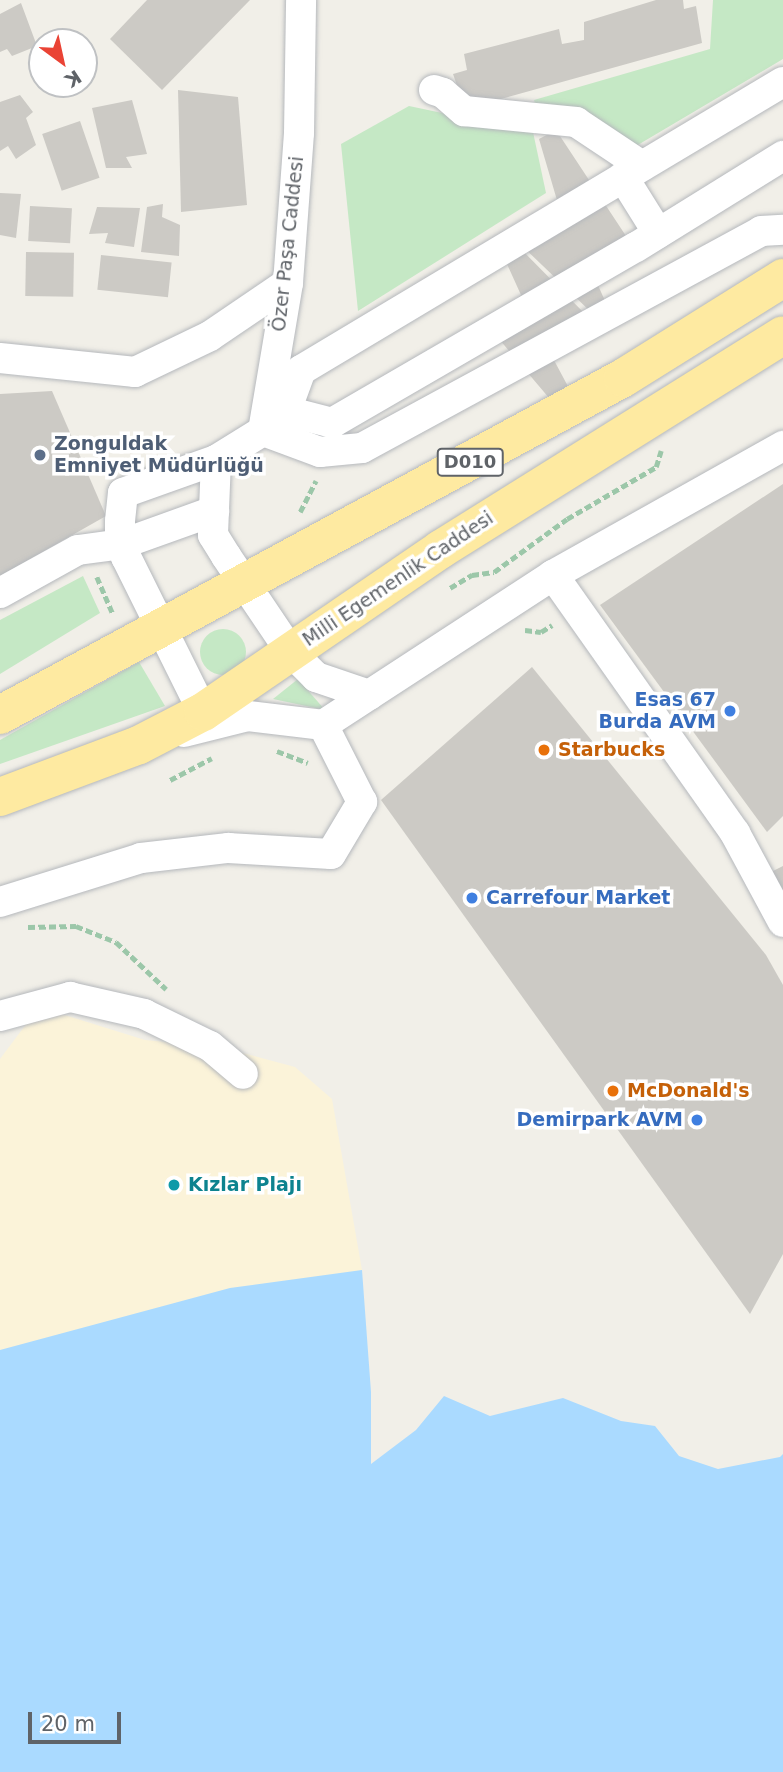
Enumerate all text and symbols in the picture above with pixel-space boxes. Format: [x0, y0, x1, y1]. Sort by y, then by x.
north arrow [28, 28, 98, 98]
text: K [61, 66, 86, 92]
street label: Özer Paşa Caddesi [267, 155, 309, 333]
place label: Zonguldak Emniyet Müdürlüğü [54, 433, 264, 477]
marker: Zonguldak Emniyet Müdürlüğü [32, 447, 48, 463]
road number: D010 [435, 448, 505, 476]
street label: Milli Egemenlik Caddesi [298, 507, 498, 651]
place label: Esas 67 Burda AVM [599, 689, 716, 733]
marker: Esas 67 Burda AVM [722, 703, 738, 719]
place label: Starbucks [558, 739, 665, 761]
marker: Starbucks [536, 742, 552, 758]
place label: Carrefour Market [486, 887, 670, 909]
marker: Carrefour Market [464, 890, 480, 906]
place label: McDonald's [627, 1080, 750, 1102]
marker: McDonald's [605, 1083, 621, 1099]
place label: Demirpark AVM [517, 1109, 683, 1131]
marker: Demirpark AVM [689, 1112, 705, 1128]
place label: Kızlar Plajı [188, 1174, 302, 1196]
marker: Kızlar Plajı [166, 1177, 182, 1193]
scale bar [32, 1698, 124, 1742]
text: 20 m [41, 1712, 95, 1736]

